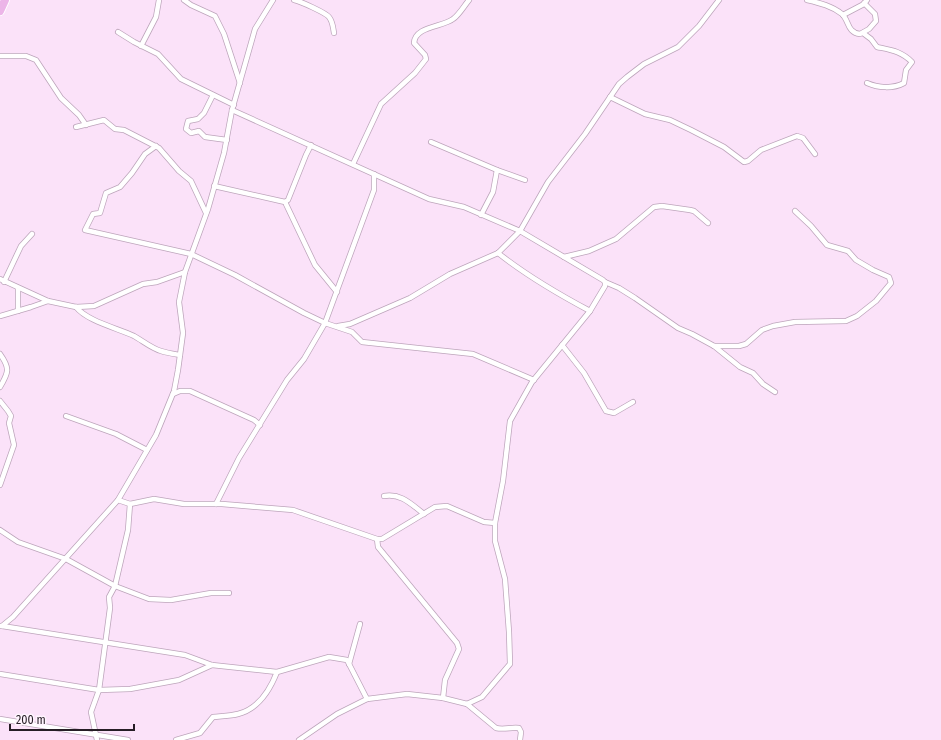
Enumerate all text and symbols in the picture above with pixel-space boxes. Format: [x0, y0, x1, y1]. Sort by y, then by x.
scale bar [10, 706, 134, 732]
text: 200 m [16, 713, 46, 727]

